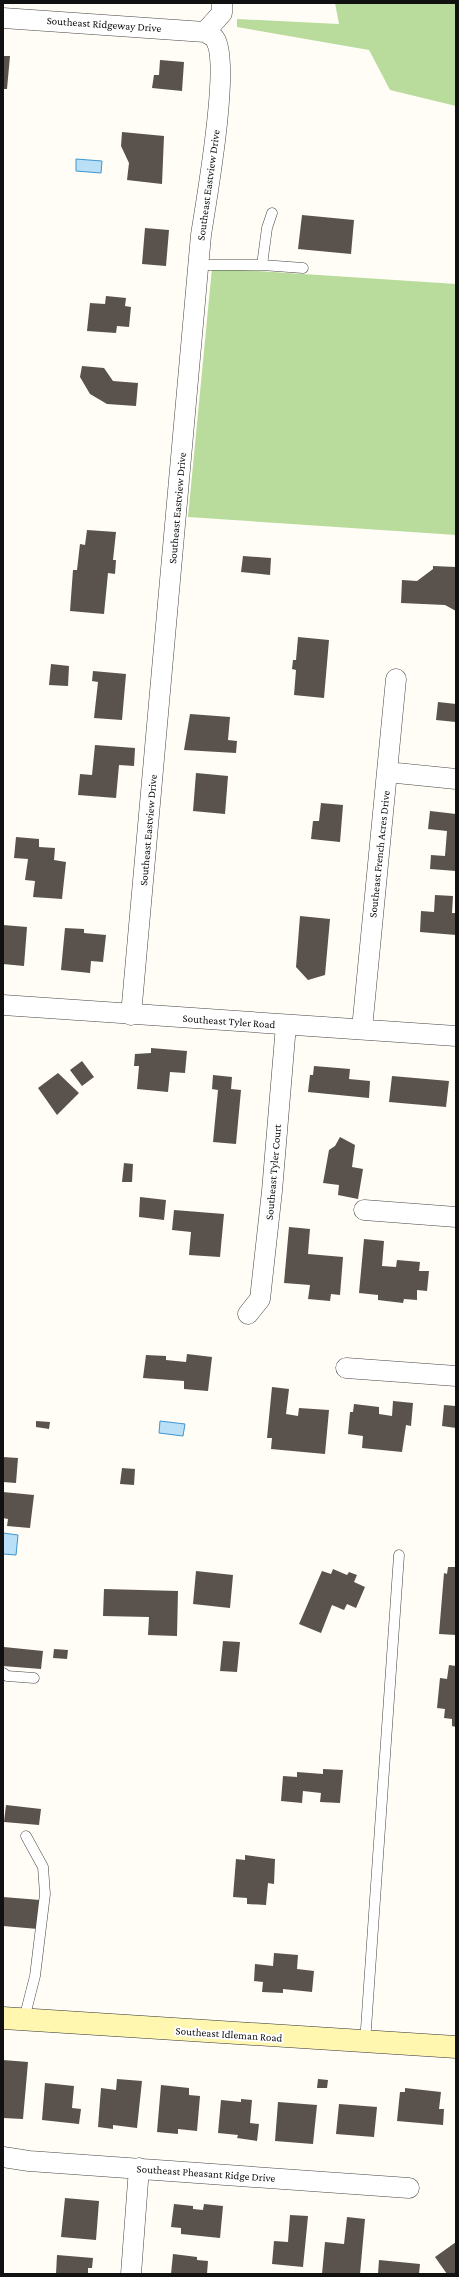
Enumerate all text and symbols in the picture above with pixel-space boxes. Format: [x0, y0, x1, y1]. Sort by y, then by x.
street label: Southeast Ridgeway Drive [46, 14, 162, 35]
street label: Southeast Eastview Drive [194, 129, 222, 241]
street label: Southeast Eastview Drive [166, 452, 188, 564]
street label: Southeast Eastview Drive [137, 774, 159, 886]
street label: Southeast French Acres Drive [366, 790, 392, 918]
street label: Southeast Tyler Road [182, 1012, 276, 1031]
street label: Southeast Tyler Court [263, 1123, 284, 1220]
street label: Southeast Idleman Road [175, 2024, 283, 2044]
street label: Southeast Pheasant Ridge Drive [136, 2162, 276, 2185]

